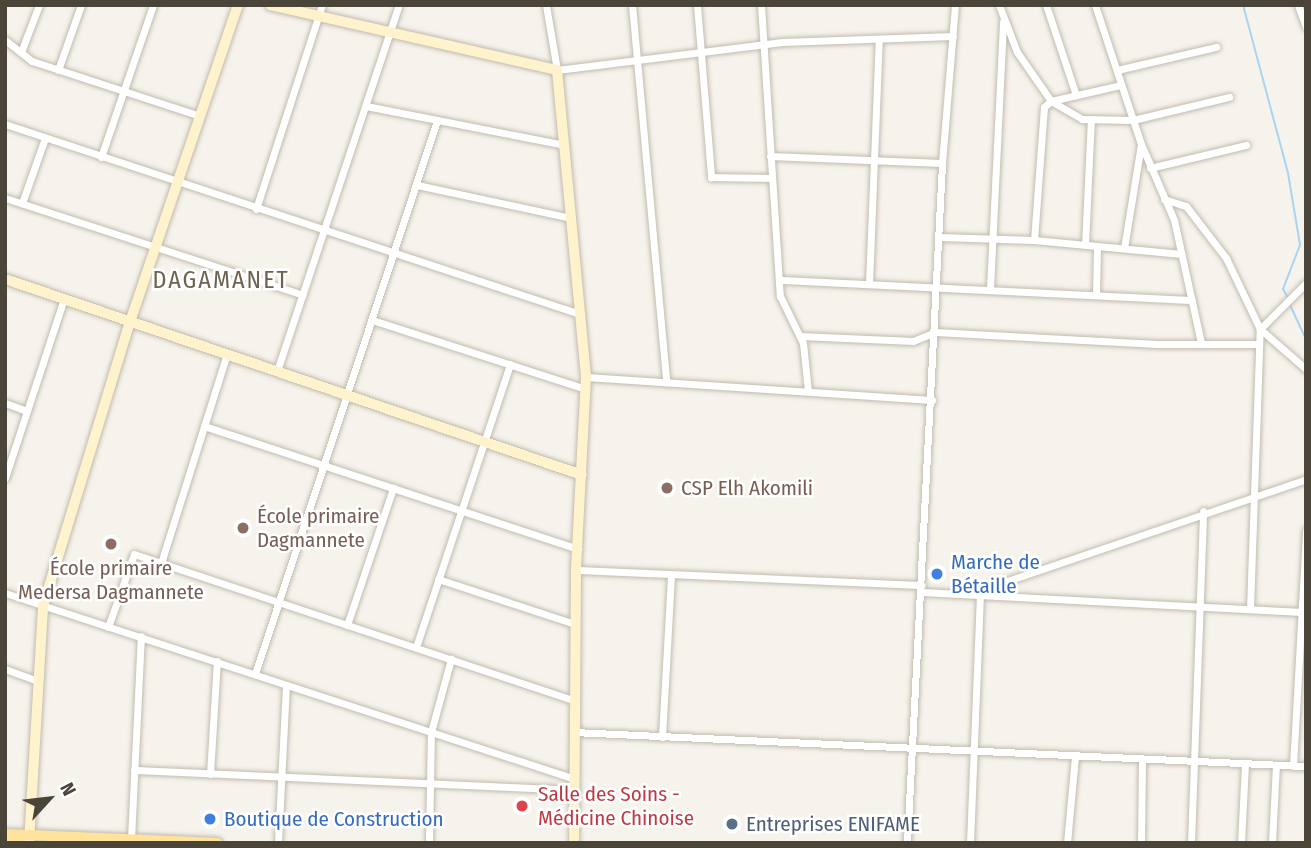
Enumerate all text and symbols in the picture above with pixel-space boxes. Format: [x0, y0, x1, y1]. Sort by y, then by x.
district label: DAGAMANET [154, 267, 288, 295]
place label: CSP Elh Akomili [681, 475, 813, 501]
marker: CSP Elh Akomili [659, 480, 675, 496]
place label: École primaire Dagmannete [257, 503, 379, 553]
marker: École primaire Dagmannete [235, 520, 251, 536]
marker: École primaire Medersa Dagmannete [103, 536, 119, 552]
place label: Marche de Bétaille [951, 549, 1040, 599]
place label: École primaire Medersa Dagmannete [18, 555, 204, 605]
marker: Marche de Bétaille [929, 566, 945, 582]
north arrow [14, 764, 84, 834]
text: N [55, 779, 81, 800]
place label: Salle des Soins - Médicine Chinoise [538, 781, 694, 831]
marker: Salle des Soins - Médicine Chinoise [512, 796, 532, 816]
place label: Boutique de Construction [224, 806, 444, 832]
marker: Boutique de Construction [202, 811, 218, 827]
place label: Entreprises ENIFAME [746, 811, 920, 837]
marker: Entreprises ENIFAME [724, 816, 740, 832]

